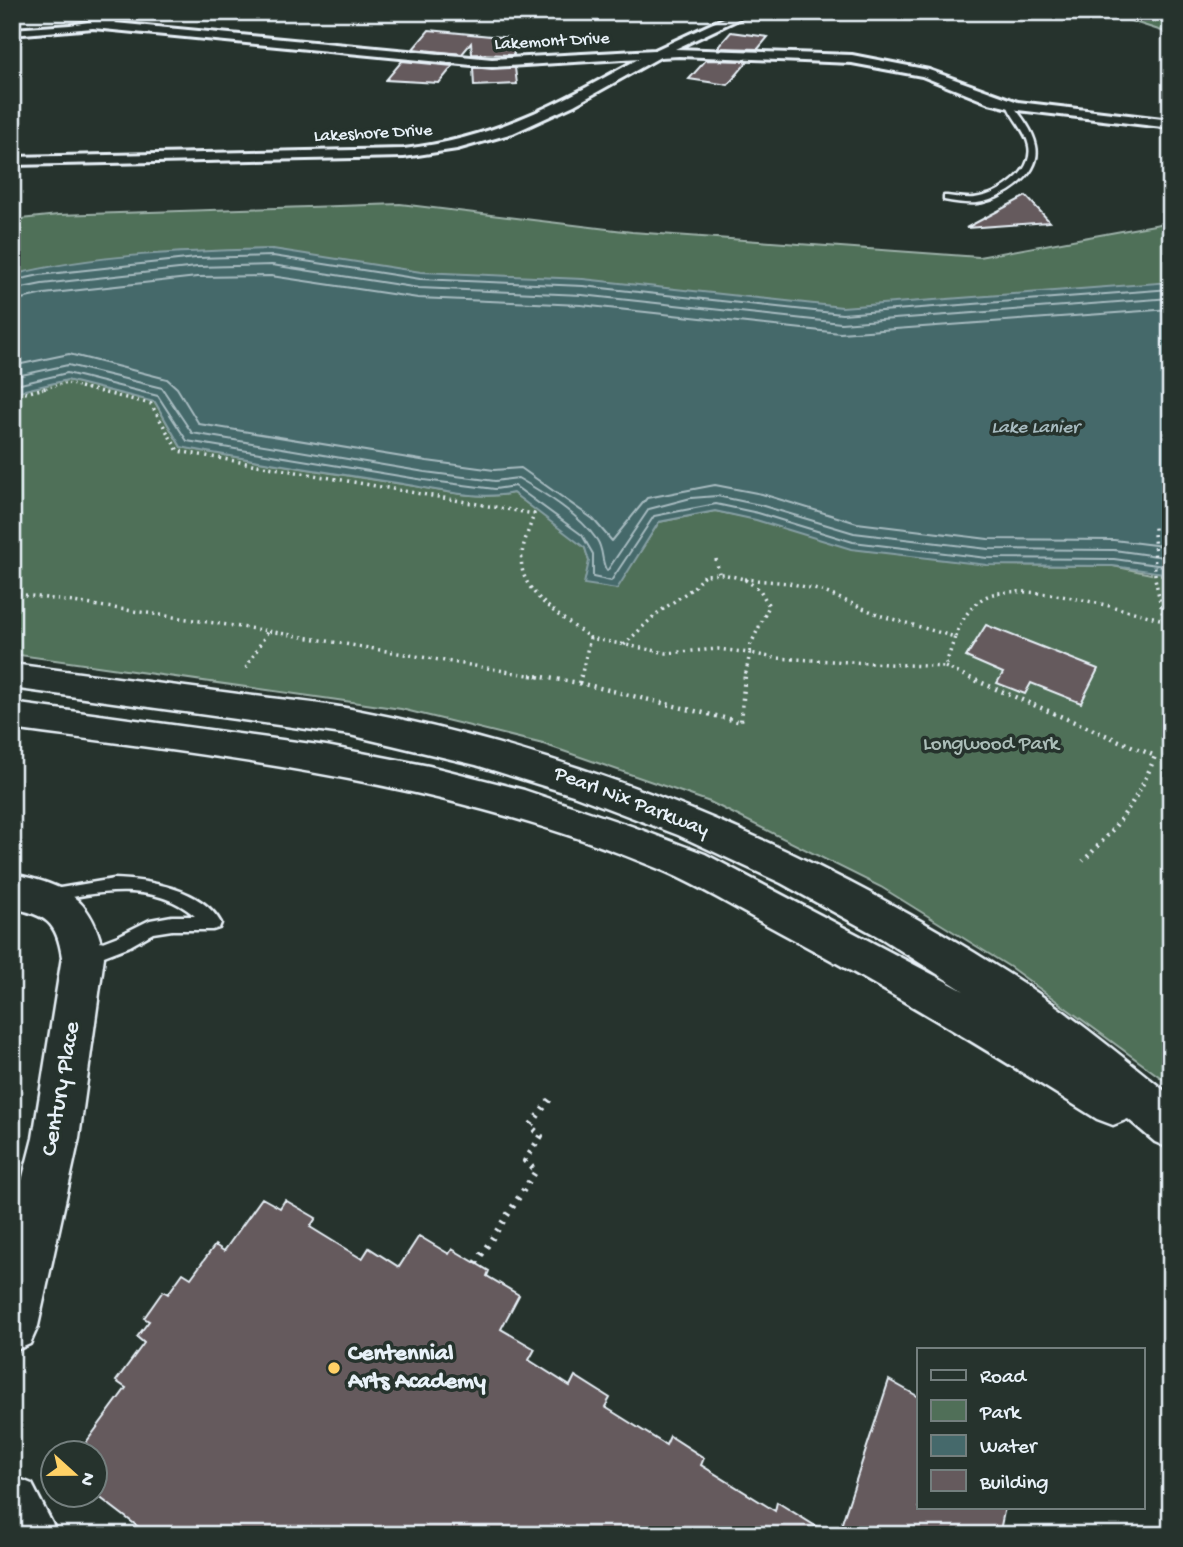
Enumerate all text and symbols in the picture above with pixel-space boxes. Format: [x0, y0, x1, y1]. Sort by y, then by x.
street label: Lakemont Drive [494, 28, 611, 56]
street label: Lakeshore Drive [313, 120, 434, 148]
water label: Lake Lanier [991, 417, 1083, 440]
park label: Longwood Park [923, 733, 1062, 758]
street label: Pearl Nix Parkway [549, 762, 712, 844]
street label: Century Place [36, 1019, 88, 1159]
place label: Centennial Arts Academy [347, 1340, 486, 1397]
legend [917, 1348, 1144, 1508]
marker: Centennial Arts Academy [326, 1360, 342, 1376]
text: Road [980, 1366, 1028, 1391]
text: Park [979, 1402, 1023, 1427]
text: Water [980, 1436, 1038, 1461]
north arrow [38, 1438, 108, 1508]
text: N [74, 1469, 100, 1489]
text: Building [979, 1472, 1049, 1497]

